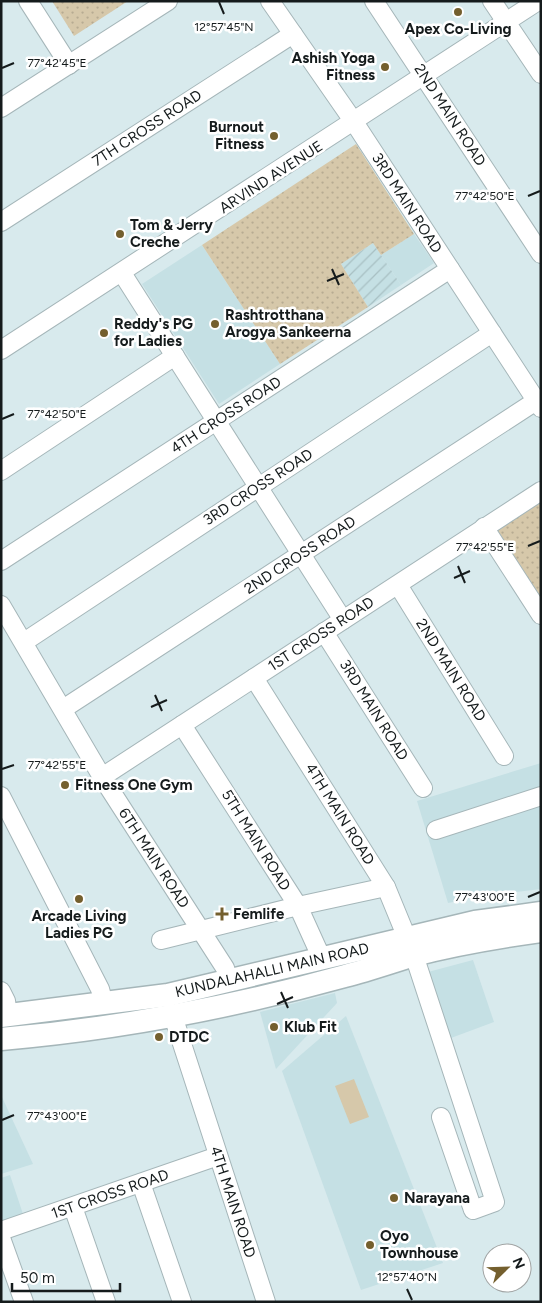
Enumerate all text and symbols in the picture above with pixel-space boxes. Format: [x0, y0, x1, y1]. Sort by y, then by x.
marker: Apex Co-Living [452, 6, 464, 18]
text: 12°57'45"N [194, 20, 254, 34]
place label: Apex Co-Living [405, 20, 511, 38]
place label: Ashish Yoga Fitness [292, 49, 375, 84]
text: 77°42'45"E [27, 56, 87, 70]
marker: Ashish Yoga Fitness [379, 61, 391, 73]
street label: 2ND MAIN ROAD [410, 61, 490, 169]
street label: 7TH CROSS ROAD [89, 86, 205, 170]
place label: Burnout Fitness [209, 118, 264, 153]
marker: Burnout Fitness [268, 130, 280, 142]
street label: ARVIND AVENUE [216, 137, 326, 217]
street label: 3RD MAIN ROAD [368, 150, 446, 256]
text: 77°42'50"E [455, 189, 515, 203]
place label: Tom & Jerry Creche [130, 216, 213, 251]
marker: Tom & Jerry Creche [114, 228, 126, 240]
place label: Rashtrotthana Arogya Sankeerna [225, 306, 351, 341]
place label: Reddy's PG for Ladies [114, 315, 193, 350]
marker: Rashtrotthana Arogya Sankeerna [209, 318, 221, 330]
marker: Reddy's PG for Ladies [98, 327, 110, 339]
street label: 4TH CROSS ROAD [167, 373, 285, 457]
text: 77°42'50"E [27, 407, 87, 421]
street label: 3RD CROSS ROAD [200, 445, 316, 529]
street label: 2ND CROSS ROAD [241, 512, 359, 598]
text: 77°42'55"E [456, 540, 514, 554]
street label: 1ST CROSS ROAD [265, 593, 377, 675]
street label: 2ND MAIN ROAD [412, 615, 490, 725]
street label: 3RD MAIN ROAD [336, 656, 412, 764]
text: 77°42'55"E [28, 758, 86, 772]
street label: 4TH MAIN ROAD [302, 760, 378, 868]
place label: Fitness One Gym [75, 776, 193, 794]
marker: Fitness One Gym [59, 779, 71, 791]
street label: 5TH MAIN ROAD [218, 786, 294, 894]
street label: 6TH MAIN ROAD [115, 805, 193, 911]
text: 77°43'00"E [455, 890, 515, 904]
marker: Arcade Living Ladies PG [73, 893, 85, 905]
place label: Femlife [233, 905, 285, 923]
place label: Arcade Living Ladies PG [31, 907, 127, 942]
marker: Femlife [215, 907, 229, 921]
street label: KUNDALAHALLI MAIN ROAD [173, 939, 371, 1001]
place label: Klub Fit [284, 1018, 337, 1036]
marker: Klub Fit [268, 1021, 280, 1033]
place label: DTDC [169, 1028, 209, 1046]
marker: DTDC [153, 1031, 165, 1043]
text: 77°43'00"E [27, 1109, 87, 1123]
street label: 4TH MAIN ROAD [206, 1144, 260, 1260]
street label: 1ST CROSS ROAD [49, 1165, 171, 1223]
place label: Narayana [404, 1189, 470, 1207]
marker: Narayana [388, 1192, 400, 1204]
place label: Oyo Townhouse [380, 1227, 459, 1262]
marker: Oyo Townhouse [364, 1239, 376, 1251]
north arrow [482, 1243, 532, 1293]
text: N [509, 1255, 528, 1271]
scale bar [12, 1260, 120, 1292]
text: 50 m [20, 1269, 55, 1287]
text: 12°57'40"N [377, 1270, 437, 1284]

